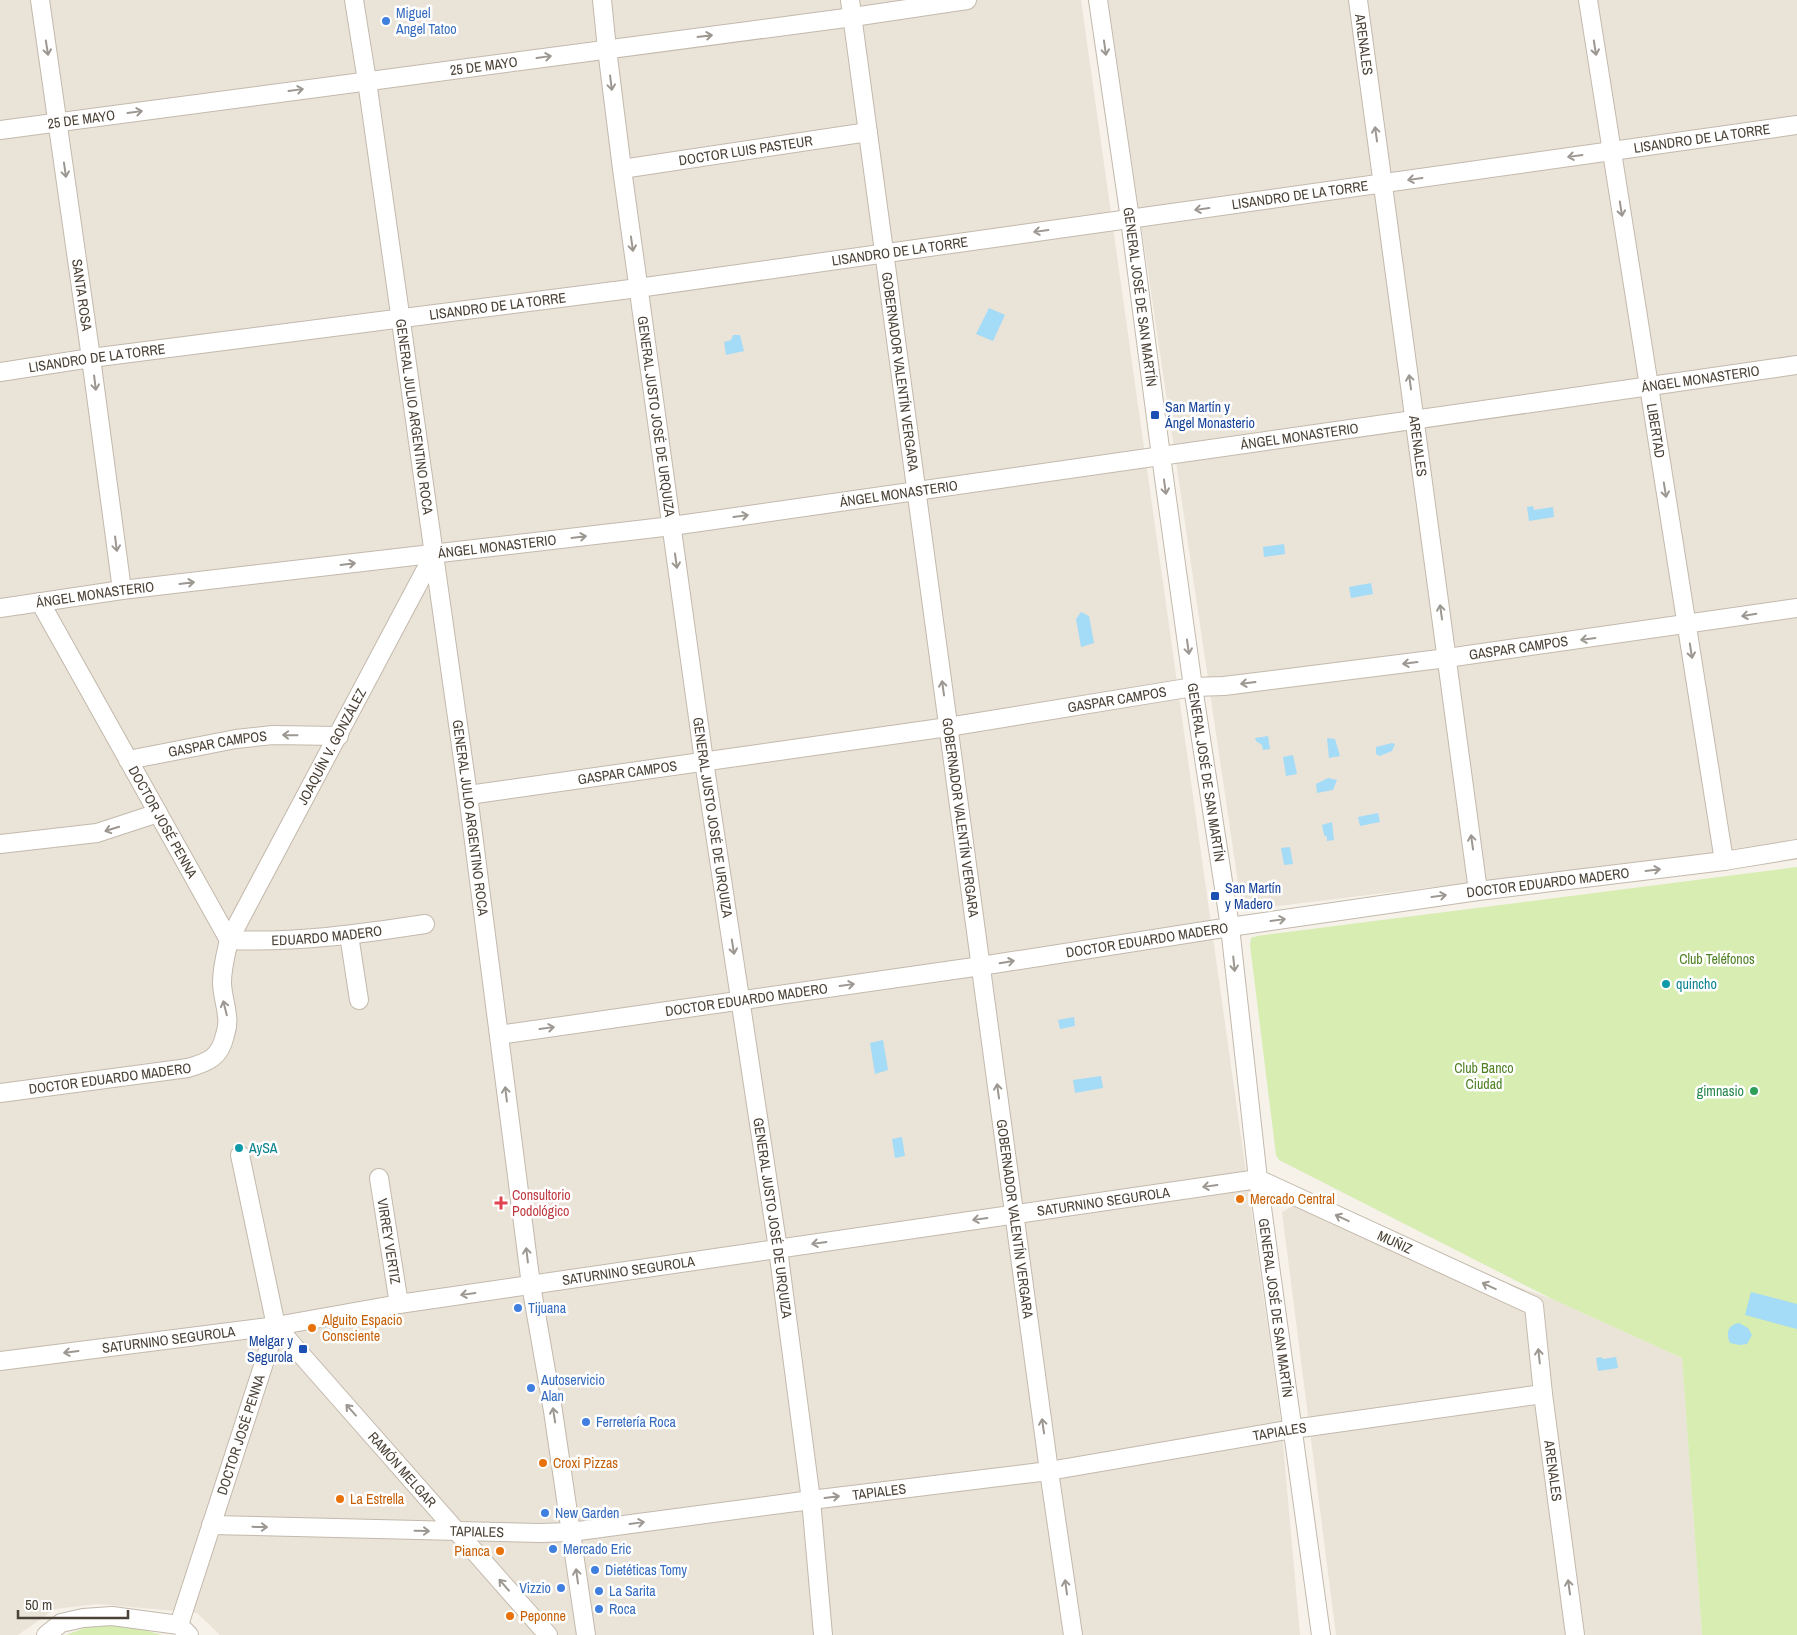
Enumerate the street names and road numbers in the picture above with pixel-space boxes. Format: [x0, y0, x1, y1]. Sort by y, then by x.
street label: ARENALES [1351, 12, 1377, 77]
street label: 25 DE MAYO [449, 53, 519, 79]
street label: 25 DE MAYO [46, 106, 116, 133]
street label: LISANDRO DE LA TORRE [1633, 120, 1771, 157]
street label: DOCTOR LUIS PASTEUR [678, 131, 814, 169]
street label: LISANDRO DE LA TORRE [1231, 176, 1369, 213]
street label: GENERAL JOSÉ DE SAN MARTÍN [1119, 206, 1161, 388]
street label: LISANDRO DE LA TORRE [831, 233, 969, 270]
street label: SANTA ROSA [68, 258, 96, 333]
street label: GOBERNADOR VALENTÍN VERGARA [878, 271, 923, 473]
street label: LISANDRO DE LA TORRE [428, 288, 567, 324]
street label: GENERAL JUSTO JOSÉ DE URQUIZA [633, 315, 679, 518]
street label: GENERAL JULIO ARGENTINO ROCA [392, 318, 437, 516]
street label: LISANDRO DE LA TORRE [27, 340, 166, 376]
street label: ÁNGEL MONASTERIO [1639, 361, 1761, 396]
street label: LIBERTAD [1643, 402, 1669, 459]
street label: ARENALES [1405, 413, 1431, 478]
street label: ÁNGEL MONASTERIO [1238, 419, 1360, 454]
street label: ÁNGEL MONASTERIO [837, 476, 959, 511]
street label: ÁNGEL MONASTERIO [436, 531, 557, 562]
street label: ÁNGEL MONASTERIO [34, 577, 155, 612]
street label: GASPAR CAMPOS [1468, 632, 1570, 664]
street label: GASPAR CAMPOS [1066, 682, 1168, 716]
street label: GENERAL JOSÉ DE SAN MARTÍN [1184, 682, 1229, 863]
street label: JOAQUÍN V. GONZÁLEZ [293, 685, 370, 808]
street label: GENERAL JUSTO JOSÉ DE URQUIZA [689, 716, 737, 919]
street label: GOBERNADOR VALENTÍN VERGARA [938, 717, 983, 919]
street label: GENERAL JULIO ARGENTINO ROCA [448, 719, 492, 917]
street label: GASPAR CAMPOS [166, 727, 268, 761]
street label: GASPAR CAMPOS [577, 756, 679, 788]
street label: DOCTOR JOSÉ PENNA [124, 763, 202, 881]
street label: DOCTOR EDUARDO MADERO [1465, 864, 1630, 902]
street label: DOCTOR EDUARDO MADERO [1065, 918, 1229, 962]
street label: EDUARDO MADERO [271, 921, 383, 949]
street label: DOCTOR EDUARDO MADERO [664, 979, 829, 1020]
street label: DOCTOR EDUARDO MADERO [28, 1059, 193, 1098]
street label: GENERAL JUSTO JOSÉ DE URQUIZA [749, 1116, 796, 1320]
street label: GOBERNADOR VALENTÍN VERGARA [993, 1118, 1037, 1320]
street label: SATURNINO SEGUROLA [1036, 1183, 1171, 1220]
street label: VIRREY VERTIZ [373, 1197, 405, 1285]
street label: GENERAL JOSÉ DE SAN MARTÍN [1255, 1217, 1297, 1399]
street label: MUÑIZ [1375, 1226, 1415, 1258]
street label: SATURNINO SEGUROLA [561, 1252, 696, 1289]
street label: SATURNINO SEGUROLA [101, 1322, 237, 1357]
street label: DOCTOR JOSÉ PENNA [213, 1372, 269, 1497]
street label: TAPIALES [1251, 1418, 1308, 1445]
street label: RAMÓN MELGAR [364, 1428, 440, 1511]
street label: ARENALES [1540, 1438, 1566, 1503]
street label: TAPIALES [851, 1479, 908, 1504]
street label: TAPIALES [450, 1522, 505, 1541]

